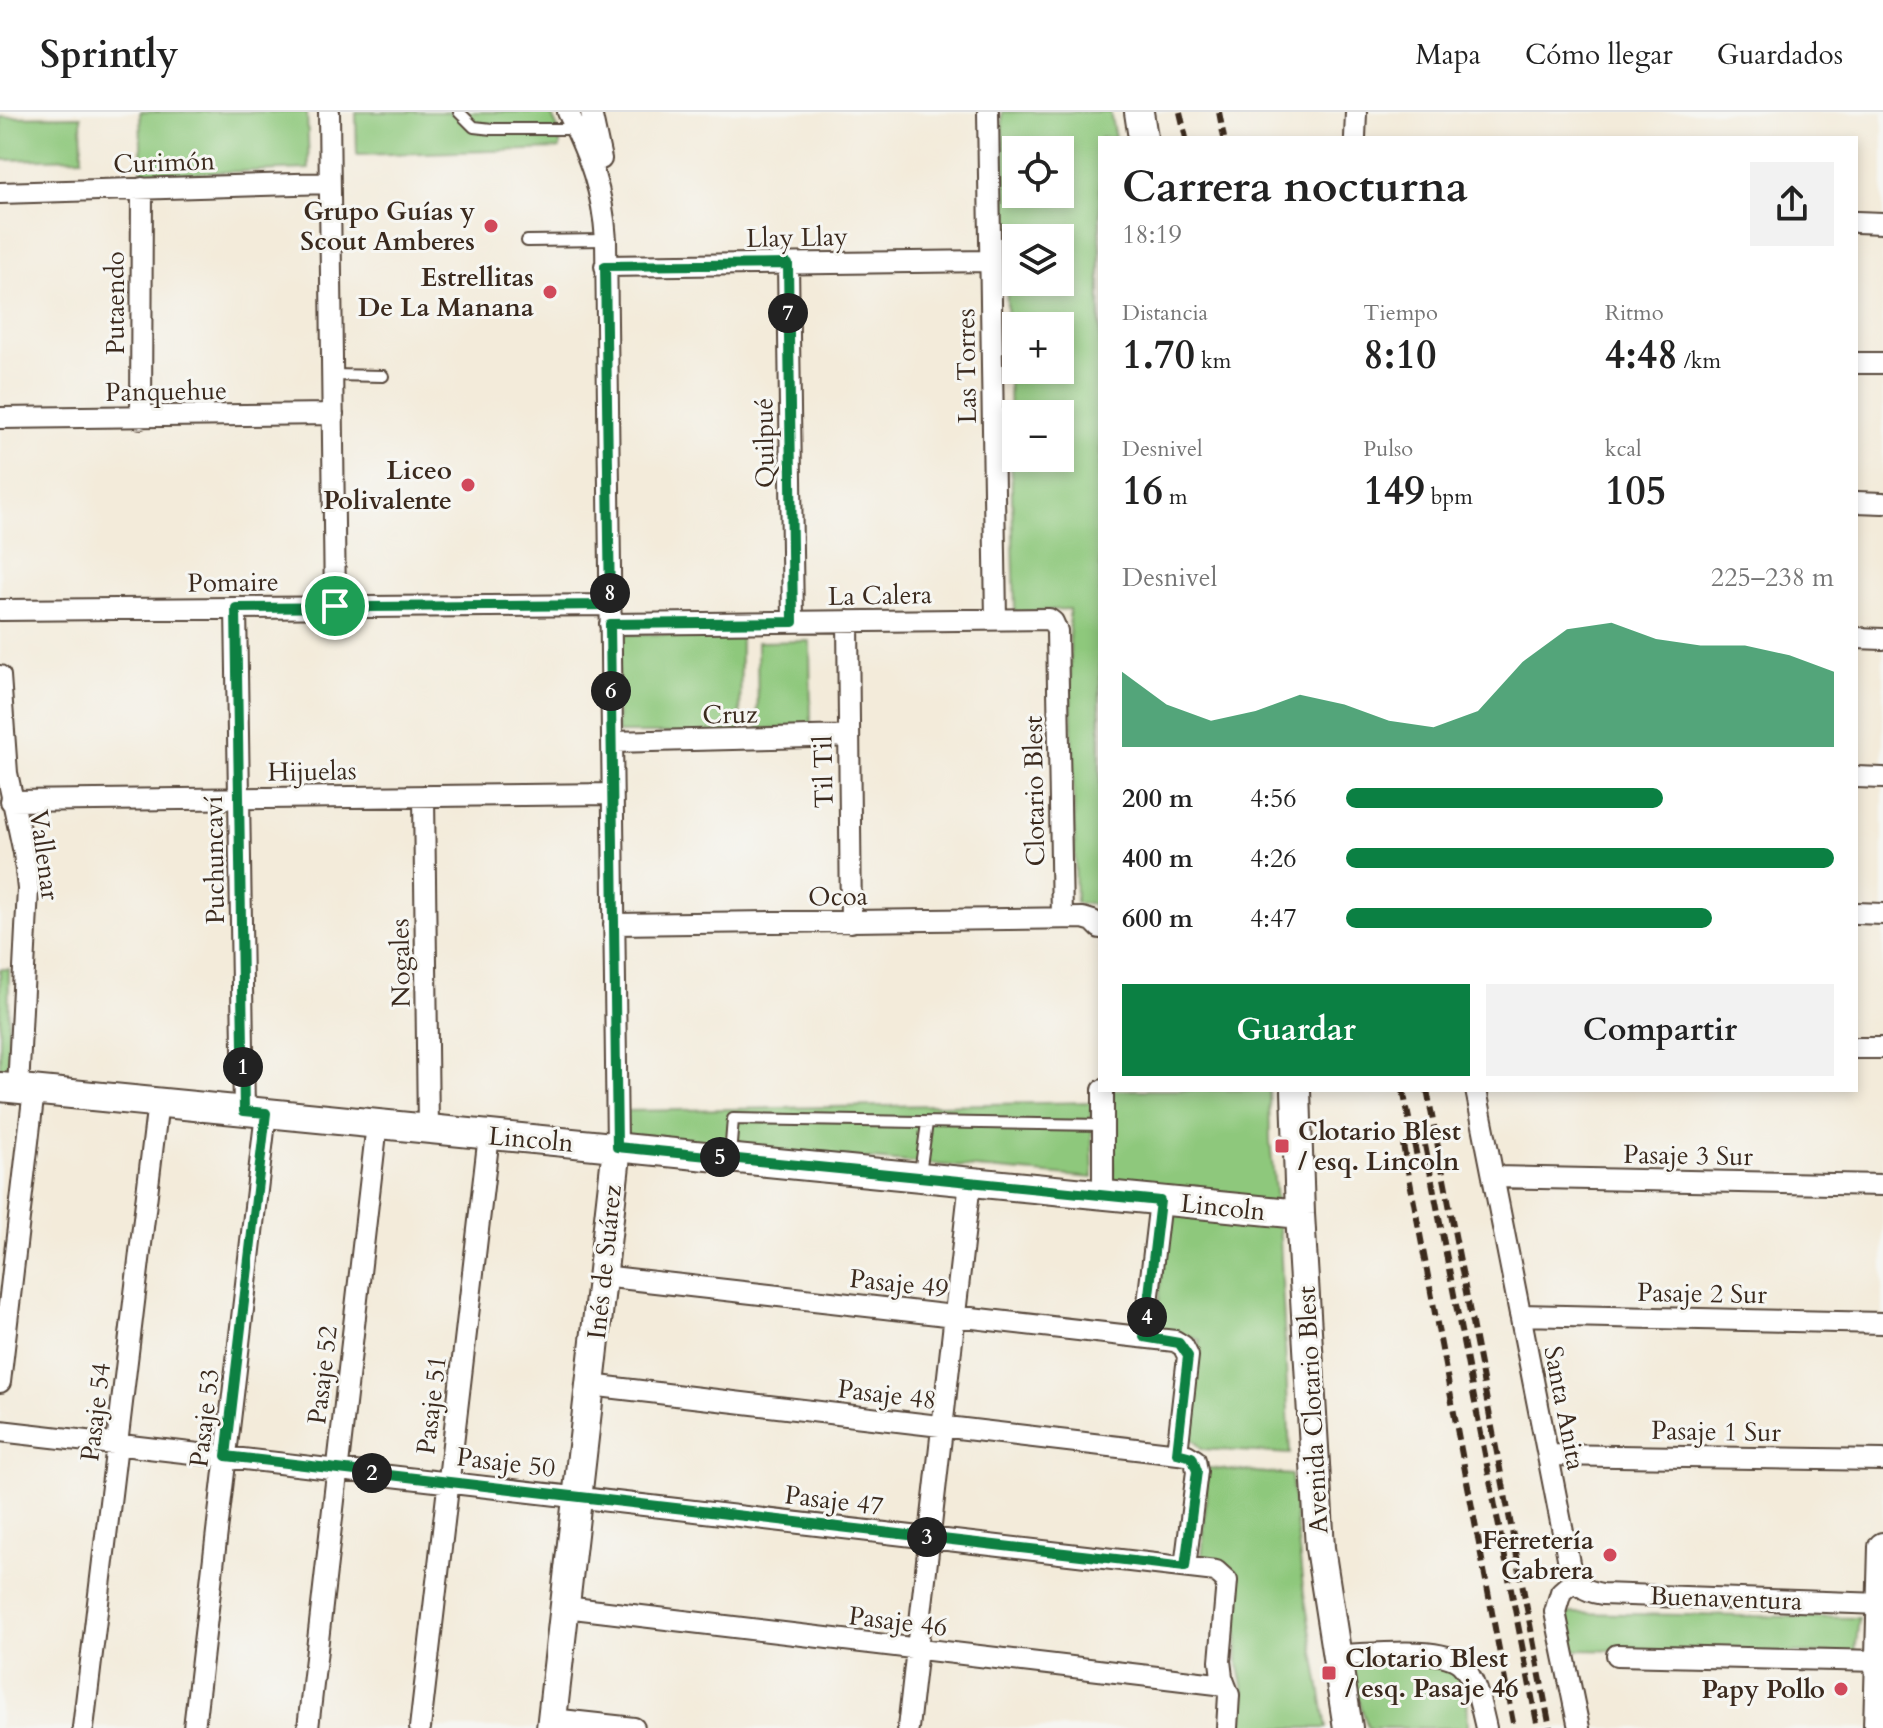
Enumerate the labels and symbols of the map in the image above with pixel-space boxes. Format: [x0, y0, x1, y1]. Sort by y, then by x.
street label: Curimón [113, 143, 216, 182]
place label: Grupo Guías y Scout Amberes [300, 194, 475, 259]
marker: Grupo Guías y Scout Amberes [482, 217, 500, 235]
street label: Llay Llay [746, 219, 848, 256]
street label: Putaendo [98, 251, 133, 355]
place label: Estrellitas De La Manana [358, 260, 534, 325]
marker: Estrellitas De La Manana [541, 283, 559, 301]
pin: 7 [768, 293, 808, 333]
street label: Las Torres [948, 308, 985, 424]
street label: Panquehue [105, 373, 227, 410]
street label: Quilpué [746, 397, 783, 489]
place label: Liceo Polivalente [323, 453, 452, 518]
marker: Liceo Polivalente [459, 476, 477, 494]
street label: Pomaire [187, 564, 279, 601]
pin [301, 572, 369, 640]
pin: 8 [590, 573, 630, 613]
street label: La Calera [828, 577, 932, 614]
pin: 6 [591, 671, 631, 711]
street label: Cruz [702, 697, 758, 732]
street label: Clotario Blest [1016, 715, 1053, 867]
street label: Til Til [805, 735, 842, 809]
street label: Hijuelas [267, 753, 357, 790]
street label: Puchuncaví [196, 796, 233, 924]
street label: Vallenar [21, 808, 68, 903]
street label: Ocoa [808, 878, 868, 915]
street label: Nogales [382, 918, 419, 1008]
pin: 1 [223, 1047, 263, 1087]
place label: Clotario Blest / esq. Lincoln [1298, 1114, 1461, 1179]
street label: Lincoln [487, 1118, 575, 1161]
pin: 5 [700, 1137, 740, 1177]
marker: Clotario Blest / esq. Lincoln [1273, 1137, 1291, 1155]
street label: Pasaje 3 Sur [1623, 1137, 1754, 1174]
street label: Inés de Suárez [579, 1183, 630, 1341]
street label: Lincoln [1179, 1186, 1267, 1229]
street label: Pasaje 49 [848, 1261, 950, 1306]
street label: Pasaje 2 Sur [1637, 1275, 1768, 1312]
street label: Avenida Clotario Blest [1289, 1285, 1336, 1535]
pin: 4 [1127, 1297, 1167, 1337]
street label: Pasaje 52 [299, 1324, 346, 1426]
street label: Santa Anita [1535, 1343, 1594, 1473]
street label: Pasaje 51 [408, 1354, 455, 1456]
street label: Pasaje 54 [72, 1361, 119, 1463]
street label: Pasaje 53 [181, 1367, 228, 1469]
street label: Pasaje 48 [836, 1371, 938, 1418]
street label: Pasaje 1 Sur [1651, 1413, 1782, 1450]
street label: Pasaje 50 [455, 1439, 557, 1486]
pin: 2 [352, 1453, 392, 1493]
street label: Pasaje 47 [783, 1477, 885, 1524]
pin: 3 [907, 1517, 947, 1557]
place label: Ferretería Cabrera [1482, 1523, 1594, 1588]
marker: Ferretería Cabrera [1601, 1546, 1619, 1564]
street label: Buenaventura [1649, 1578, 1803, 1619]
street label: Pasaje 46 [847, 1598, 949, 1645]
place label: Clotario Blest / esq. Pasaje 46 [1345, 1641, 1519, 1706]
marker: Clotario Blest / esq. Pasaje 46 [1320, 1664, 1338, 1682]
place label: Papy Pollo [1701, 1672, 1825, 1707]
marker: Papy Pollo [1832, 1680, 1850, 1698]

